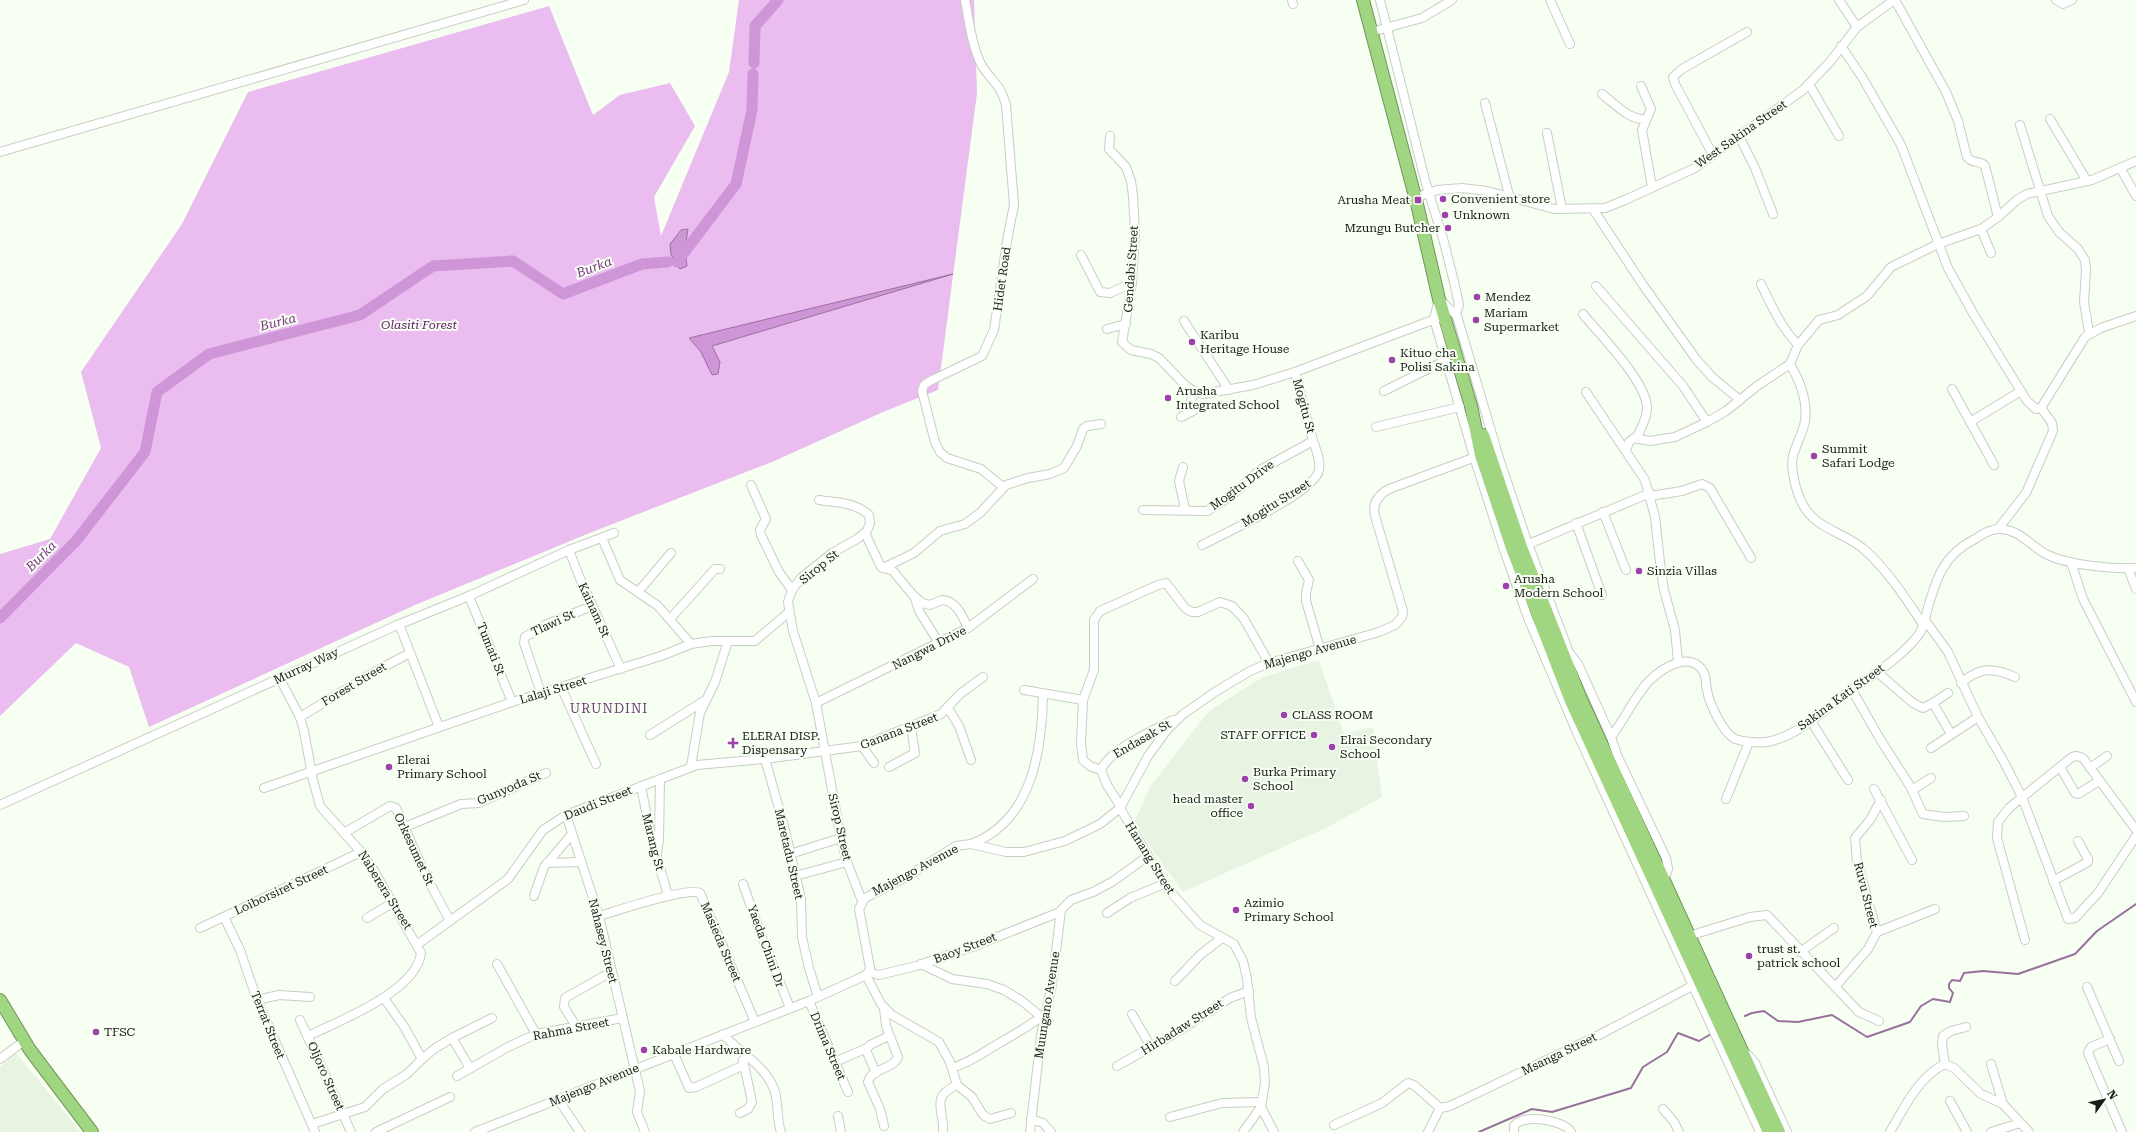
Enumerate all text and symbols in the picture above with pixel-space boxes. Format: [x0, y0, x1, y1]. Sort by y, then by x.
street label: West Sakina Street [1692, 97, 1790, 171]
place label: Convenient store [1451, 192, 1551, 206]
place label: Arusha Meat [1337, 193, 1411, 207]
marker: Convenient store [1438, 194, 1448, 204]
marker: Arusha Meat [1413, 195, 1423, 205]
place label: Unknown [1453, 208, 1510, 222]
marker: Unknown [1440, 210, 1450, 220]
place label: Mzungu Butcher [1345, 221, 1440, 235]
marker: Mzungu Butcher [1443, 223, 1453, 233]
street label: Gendabi Street [1121, 225, 1141, 313]
street label: Hidet Road [991, 245, 1014, 312]
water label: Burka [573, 253, 614, 281]
place label: Mendez [1485, 290, 1531, 304]
marker: Mendez [1472, 292, 1482, 302]
place label: Mariam Supermarket [1484, 306, 1560, 334]
water label: Burka [257, 310, 298, 334]
marker: Mariam Supermarket [1471, 315, 1481, 325]
park label: Olasiti Forest [381, 318, 457, 332]
place label: Karibu Heritage House [1200, 328, 1290, 356]
marker: Karibu Heritage House [1187, 337, 1197, 347]
place label: Kituo cha Polisi Sakina [1400, 346, 1475, 374]
marker: Kituo cha Polisi Sakina [1387, 355, 1397, 365]
street label: Mogitu St [1290, 377, 1318, 435]
place label: Arusha Integrated School [1176, 384, 1280, 412]
marker: Arusha Integrated School [1163, 393, 1173, 403]
place label: Summit Safari Lodge [1822, 442, 1895, 470]
marker: Summit Safari Lodge [1809, 451, 1819, 461]
street label: Mogitu Drive [1207, 457, 1277, 513]
street label: Mogitu Street [1239, 476, 1314, 530]
water label: Burka [22, 538, 59, 575]
street label: Sirop St [797, 547, 842, 587]
place label: Sinzia Villas [1647, 564, 1717, 578]
marker: Sinzia Villas [1634, 566, 1644, 576]
place label: Arusha Modern School [1514, 572, 1604, 600]
street label: Kainam St [575, 580, 613, 640]
marker: Arusha Modern School [1501, 581, 1511, 591]
street label: Tlawi St [529, 607, 578, 639]
street label: Tumati St [474, 620, 508, 678]
street label: Nangwa Drive [890, 623, 969, 673]
street label: Majengo Avenue [1262, 632, 1358, 672]
street label: Murray Way [271, 645, 341, 687]
street label: Forest Street [319, 659, 389, 709]
street label: Sakina Kati Street [1795, 661, 1887, 733]
street label: Lalaji Street [518, 673, 589, 707]
district label: URUNDINI [570, 701, 648, 716]
place label: CLASS ROOM [1292, 708, 1373, 722]
street label: Ganana Street [858, 710, 940, 752]
marker: CLASS ROOM [1279, 710, 1289, 720]
street label: Endasak St [1111, 717, 1174, 761]
place label: STAFF OFFICE [1221, 728, 1306, 742]
place label: ELERAI DISP. Dispensary [742, 729, 820, 757]
marker: STAFF OFFICE [1309, 730, 1319, 740]
place label: Elrai Secondary School [1340, 733, 1433, 761]
marker: ELERAI DISP. Dispensary [727, 737, 739, 749]
marker: Elrai Secondary School [1327, 742, 1337, 752]
place label: Elerai Primary School [397, 753, 487, 781]
marker: Elerai Primary School [384, 762, 394, 772]
place label: Burka Primary School [1253, 765, 1337, 793]
street label: Gunyoda St [475, 768, 544, 808]
marker: Burka Primary School [1240, 774, 1250, 784]
street label: Daudi Street [562, 783, 635, 823]
street label: Sirop Street [825, 792, 855, 863]
place label: head master office [1173, 792, 1243, 820]
marker: head master office [1246, 801, 1256, 811]
street label: Maretadu Street [772, 807, 806, 901]
street label: Orkesumet St [391, 811, 437, 888]
street label: Marang St [639, 812, 667, 873]
street label: Hanang Street [1122, 819, 1178, 897]
street label: Majengo Avenue [869, 841, 961, 899]
street label: Naberera Street [355, 848, 415, 932]
street label: Ruvu Street [1851, 861, 1881, 930]
street label: Loiborsiret Street [232, 862, 330, 918]
place label: Azimio Primary School [1244, 896, 1334, 924]
street label: Nahasey Street [586, 897, 620, 985]
street label: Masieda Street [698, 900, 744, 985]
street label: Yaeda Chini Dr [745, 903, 787, 989]
marker: Azimio Primary School [1231, 905, 1241, 915]
street label: Baoy Street [932, 929, 999, 966]
place label: trust st. patrick school [1757, 942, 1841, 970]
street label: Muungano Avenue [1032, 950, 1062, 1060]
marker: trust st. patrick school [1744, 951, 1754, 961]
street label: Terrat Street [248, 989, 288, 1061]
street label: Hirbadaw Street [1138, 996, 1226, 1058]
street label: Drima Street [807, 1010, 849, 1083]
street label: Rahma Street [532, 1015, 611, 1043]
place label: TFSC [104, 1025, 136, 1039]
marker: TFSC [91, 1027, 101, 1037]
street label: Msanga Street [1519, 1030, 1599, 1078]
street label: Oljoro Street [305, 1039, 348, 1113]
place label: Kabale Hardware [652, 1043, 751, 1057]
marker: Kabale Hardware [639, 1045, 649, 1055]
street label: Majengo Avenue [547, 1060, 641, 1109]
north arrow [2084, 1080, 2124, 1120]
text: N [2104, 1088, 2120, 1102]

